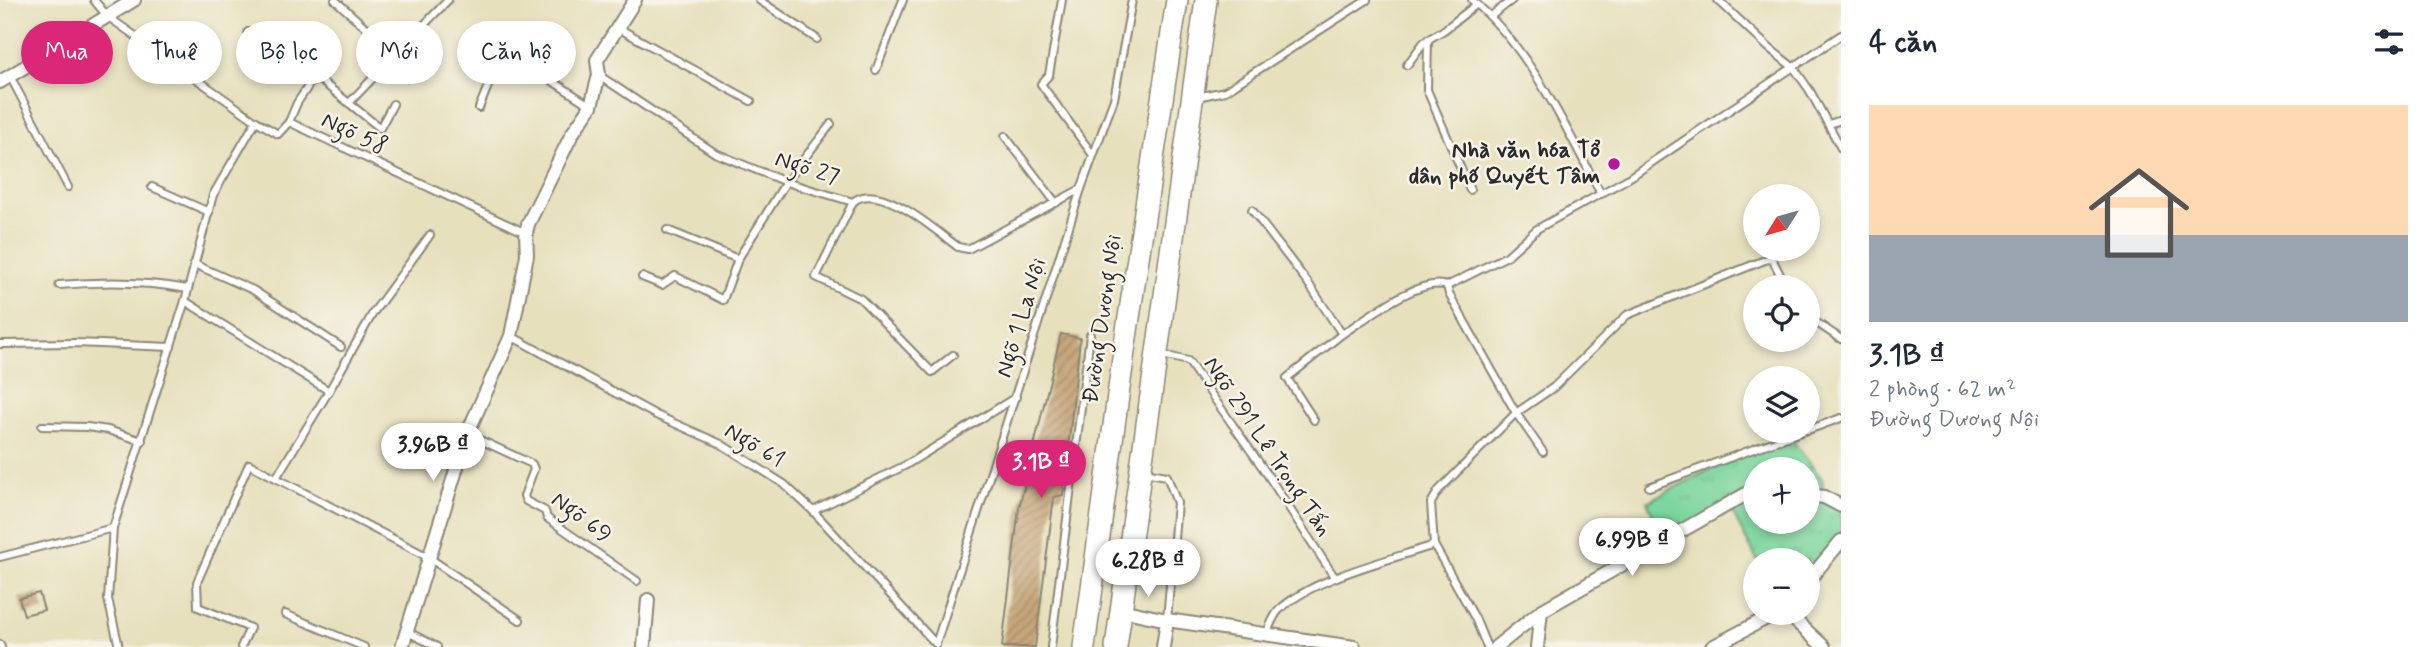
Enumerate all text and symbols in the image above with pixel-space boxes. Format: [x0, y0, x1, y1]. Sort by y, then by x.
chip: Mua [21, 21, 113, 84]
chip: Thuê [127, 21, 222, 84]
chip: Bộ lọc [236, 21, 342, 84]
chip: Mới [356, 21, 443, 84]
chip: Căn hộ [457, 21, 576, 84]
text: 4 căn [1869, 23, 1937, 62]
icon: filters [2370, 23, 2408, 61]
street label: Ngõ 58 [315, 106, 392, 164]
place label: Nhà văn hóa Tổ dân phố Quyết Tâm [1409, 136, 1600, 192]
street label: Ngõ 27 [770, 145, 843, 195]
icon: home [2076, 150, 2202, 276]
marker: Nhà văn hóa Tổ dân phố Quyết Tâm [1606, 156, 1622, 172]
north arrow [1743, 184, 1820, 261]
map controls [1743, 184, 1820, 625]
street label: Đường Dương Nội [1076, 233, 1132, 406]
street label: Ngõ 1 La Nội [990, 255, 1056, 382]
button: locate [1743, 275, 1820, 352]
text: 3.1B ₫ [1869, 336, 1945, 375]
street label: Ngõ 291 Lê Trọng Tấn [1194, 351, 1338, 544]
button: layers [1743, 366, 1820, 443]
text: 2 phòng · 62 m² [1869, 375, 2016, 405]
text: Đường Dương Nội [1869, 405, 2039, 435]
street label: Ngõ 61 [717, 416, 790, 477]
pin: 3.96B ₫ [368, 424, 498, 483]
text: 3.96B ₫ [397, 431, 469, 461]
pin: 3.1B ₫ [984, 440, 1098, 500]
text: 3.1B ₫ [1012, 448, 1070, 478]
button: + [1743, 457, 1820, 534]
street label: Ngõ 69 [543, 485, 617, 552]
pin: 6.99B ₫ [1567, 518, 1697, 578]
text: 6.99B ₫ [1595, 526, 1669, 556]
pin: 6.28B ₫ [1083, 540, 1213, 599]
text: 6.28B ₫ [1111, 547, 1185, 577]
button: − [1743, 548, 1820, 625]

